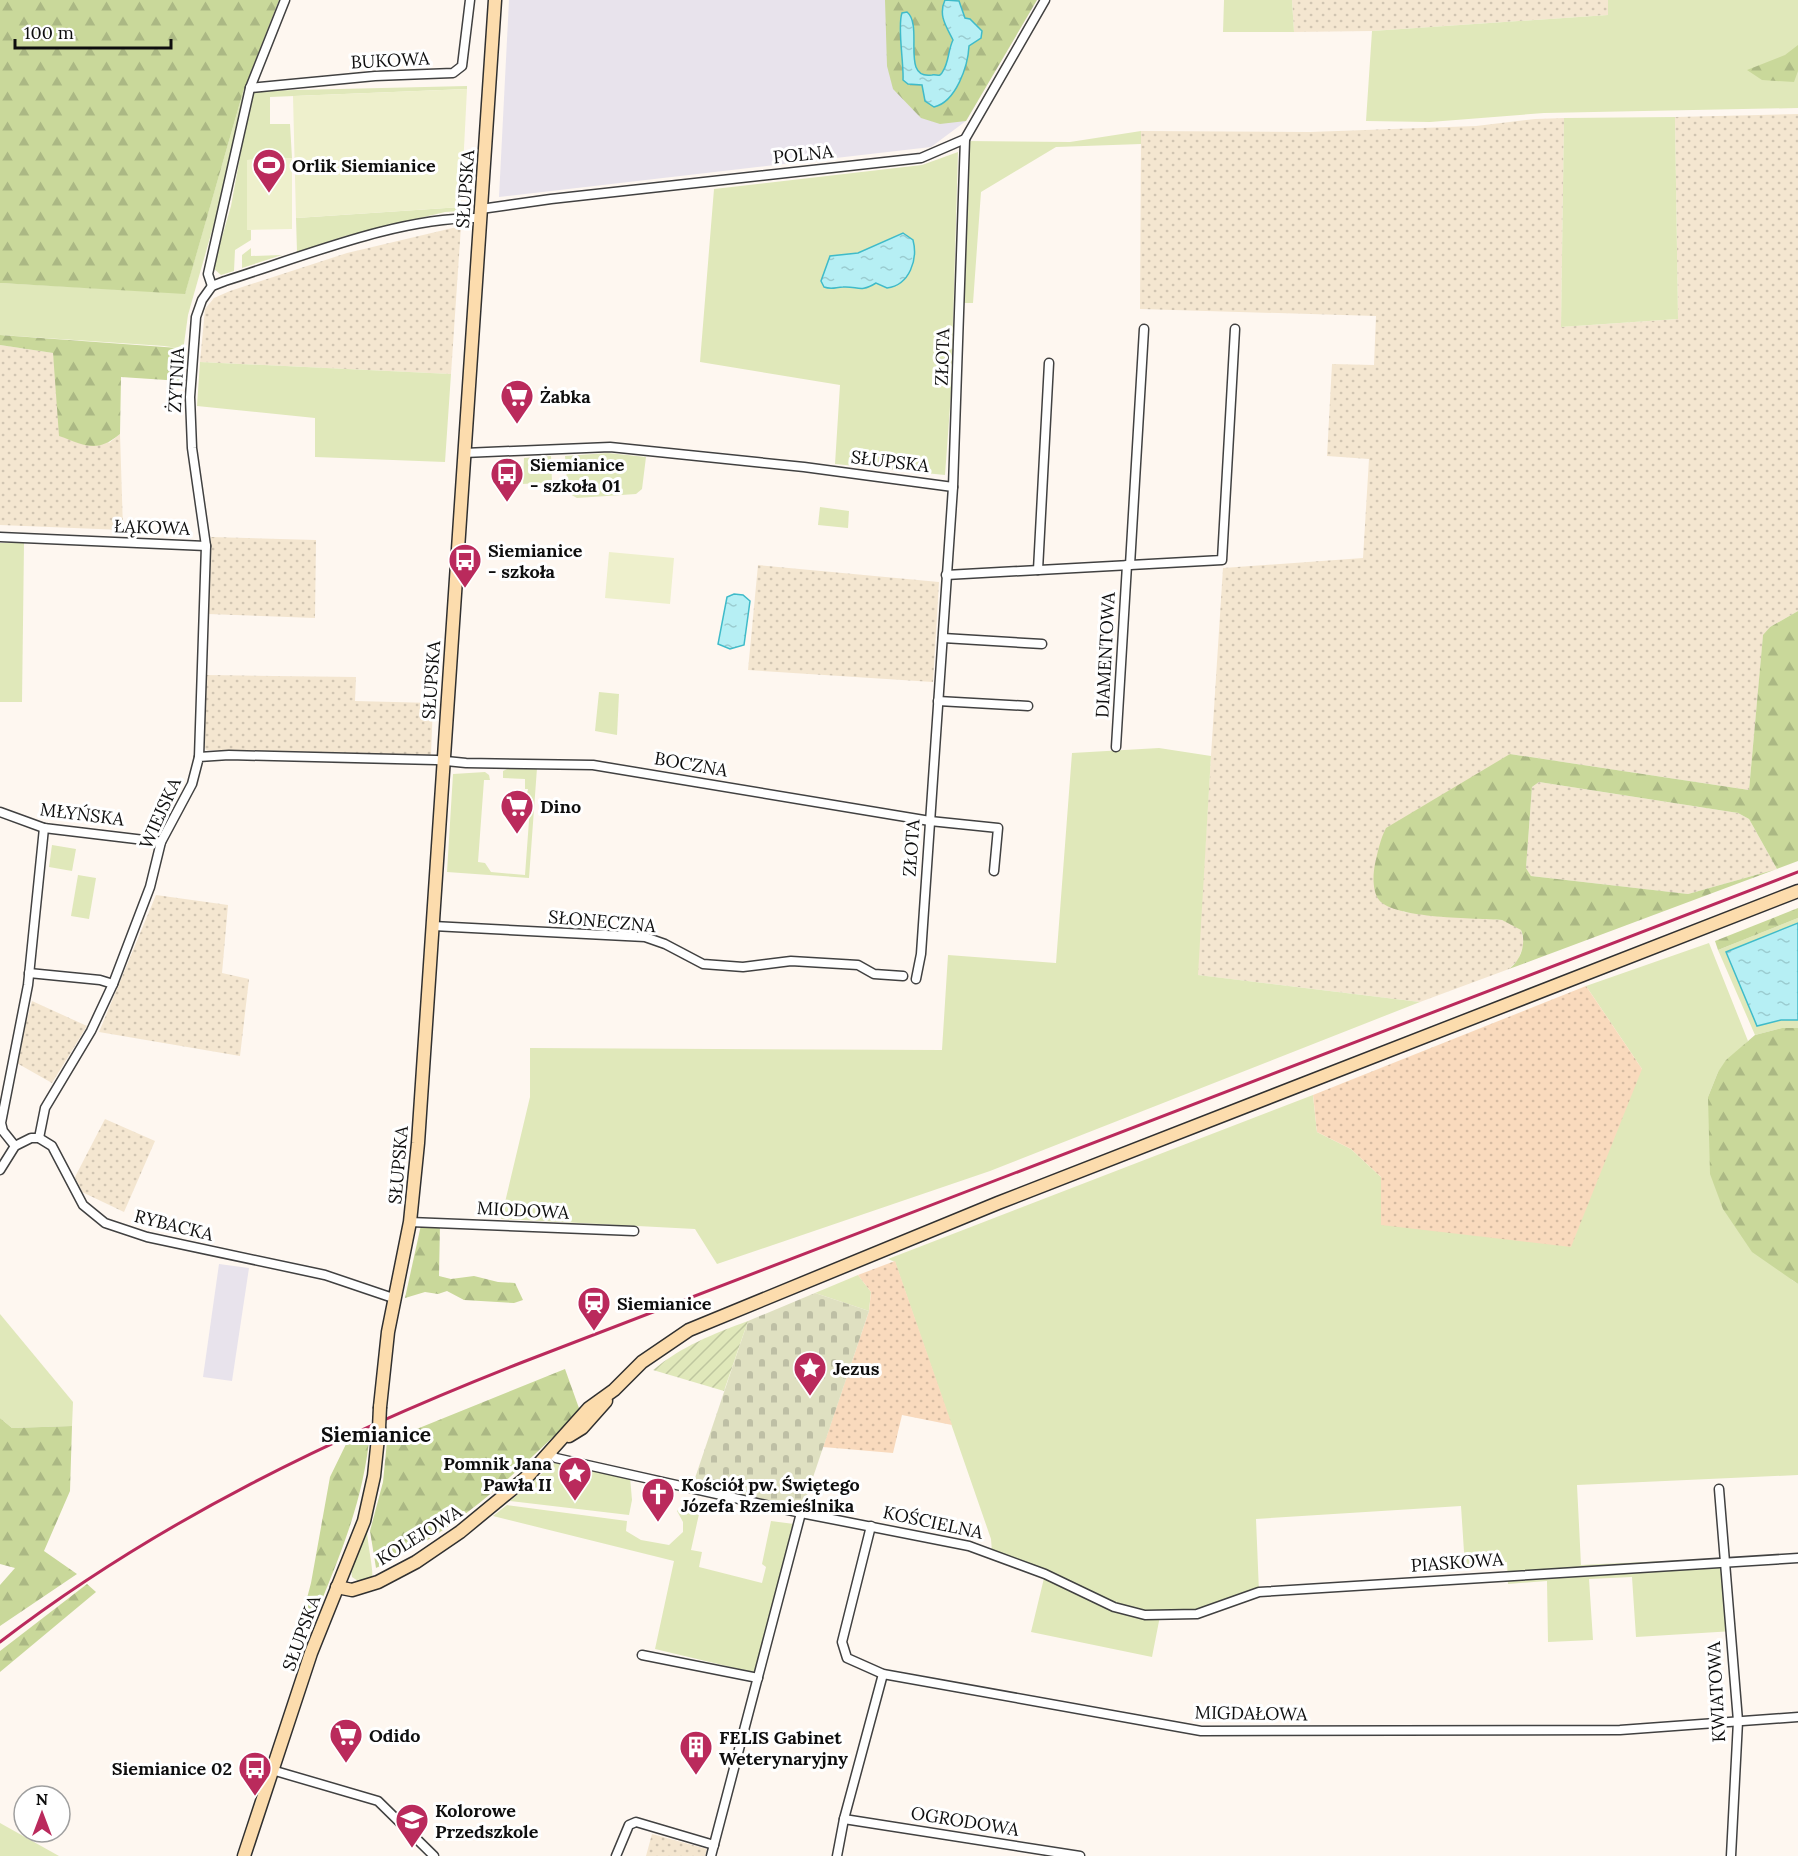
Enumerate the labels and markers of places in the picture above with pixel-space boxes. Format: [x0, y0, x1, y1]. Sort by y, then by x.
sports icon: Orlik Siemianice [251, 147, 287, 194]
place label: Orlik Siemianice [292, 154, 436, 177]
supermarket icon: Żabka [499, 378, 535, 425]
place label: Żabka [540, 385, 591, 408]
place label: Siemianice - szkoła 01 [530, 453, 625, 497]
bus stop icon: Siemianice - szkoła 01 [489, 456, 525, 503]
place label: Siemianice - szkoła [488, 539, 583, 583]
bus stop icon: Siemianice - szkoła [447, 542, 483, 589]
supermarket icon: Dino [499, 788, 535, 835]
place label: Dino [540, 795, 581, 818]
station icon: Siemianice [576, 1285, 612, 1332]
place label: Siemianice [617, 1292, 712, 1315]
place icon: Jezus [792, 1350, 828, 1397]
place label: Jezus [833, 1357, 880, 1380]
place label: Pomnik Jana Pawła II [443, 1452, 553, 1496]
place icon: Pomnik Jana Pawła II [557, 1455, 593, 1502]
place label: Kościół pw. Świętego Józefa Rzemieślnika [681, 1473, 860, 1517]
church icon: Kościół pw. Świętego Józefa Rzemieślnika [640, 1476, 676, 1523]
supermarket icon: Odido [328, 1717, 364, 1764]
place label: Odido [369, 1724, 420, 1747]
place label: FELIS Gabinet Weterynaryjny [719, 1726, 848, 1770]
building icon: FELIS Gabinet Weterynaryjny [678, 1729, 714, 1776]
bus stop icon: Siemianice 02 [237, 1750, 273, 1797]
place label: Siemianice 02 [112, 1757, 232, 1780]
place label: Kolorowe Przedszkole [435, 1799, 539, 1843]
school or university icon: Kolorowe Przedszkole [394, 1802, 430, 1849]

